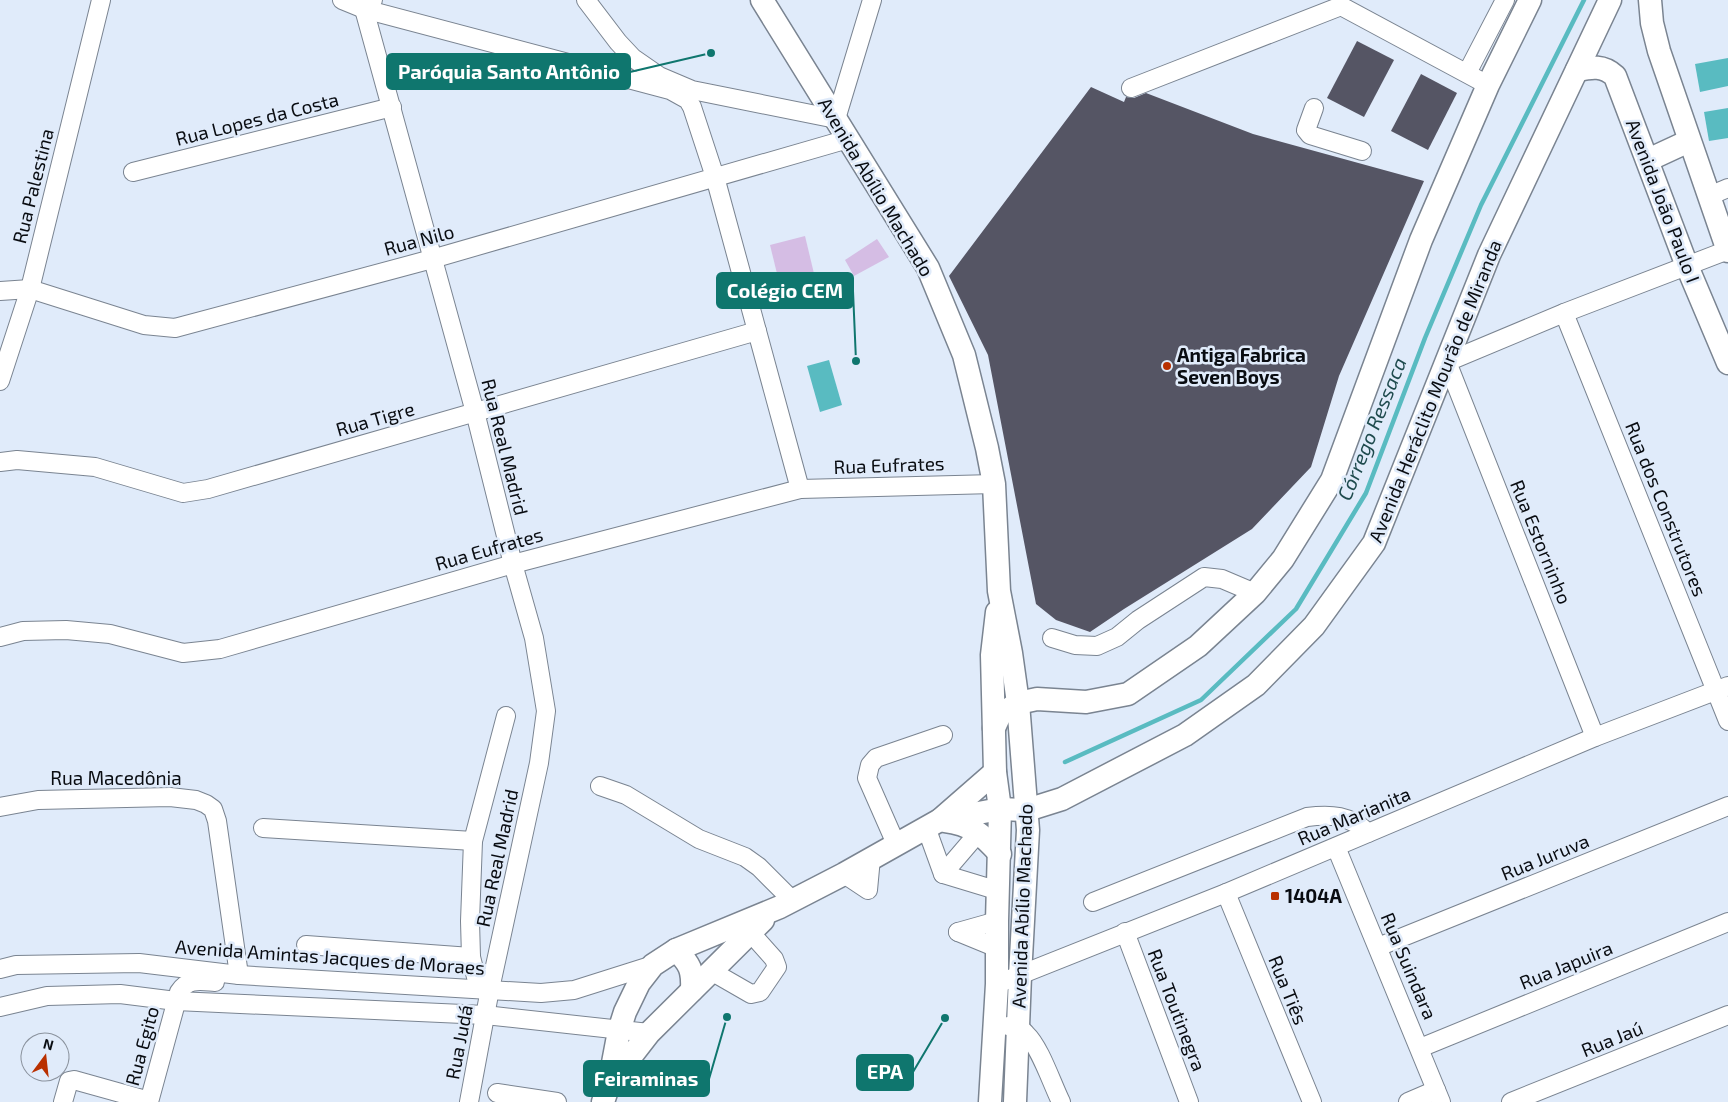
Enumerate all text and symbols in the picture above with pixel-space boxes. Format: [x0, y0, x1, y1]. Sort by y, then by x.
callout: Paróquia Santo Antônio [387, 54, 630, 89]
text: Paróquia Santo Antônio [398, 59, 620, 83]
street label: Rua Lopes da Costa [173, 87, 341, 150]
street label: Avenida Abílio Machado [814, 93, 939, 280]
street label: Avenida João Paulo I [1622, 116, 1705, 286]
street label: Rua Palestina [7, 126, 58, 246]
street label: Rua Nilo [381, 219, 457, 260]
street label: Avenida Heráclito Mourão de Miranda [1363, 236, 1506, 545]
callout: Colégio CEM [717, 273, 853, 308]
text: Colégio CEM [727, 278, 843, 302]
place label: Antiga Fabrica Seven Boys [1177, 343, 1306, 389]
water label: Córrego Ressaca [1331, 354, 1411, 504]
marker: Antiga Fabrica Seven Boys [1161, 360, 1173, 372]
street label: Rua Real Madrid [477, 376, 534, 518]
street label: Rua Tigre [333, 396, 417, 441]
street label: Rua dos Construtores [1621, 418, 1712, 599]
street label: Rua Eufrates [833, 451, 945, 478]
street label: Rua Estorninho [1506, 476, 1577, 607]
street label: Rua Eufrates [432, 522, 545, 575]
street label: Rua Macedônia [50, 766, 182, 789]
street label: Rua Marianita [1294, 781, 1414, 850]
street label: Rua Real Madrid [471, 787, 522, 929]
street label: Avenida Abílio Machado [1006, 803, 1037, 1009]
street label: Rua Juruva [1497, 828, 1592, 885]
place label: 1404A [1285, 884, 1342, 907]
marker: 1404A [1269, 890, 1281, 902]
street label: Rua Suindara [1377, 909, 1442, 1023]
street label: Avenida Amintas Jacques de Moraes [174, 934, 486, 979]
street label: Rua Japuira [1516, 935, 1616, 994]
street label: Rua Toutinegra [1144, 945, 1211, 1074]
street label: Rua Tiês [1264, 952, 1313, 1028]
street label: Rua Judá [440, 1003, 477, 1081]
street label: Rua Egito [120, 1004, 163, 1088]
street label: Rua Jaú [1578, 1016, 1646, 1061]
north arrow [20, 1032, 70, 1082]
text: N [41, 1034, 56, 1053]
callout: EPA [857, 1055, 913, 1090]
text: EPA [867, 1059, 904, 1083]
callout: Feiraminas [584, 1061, 709, 1096]
text: Feiraminas [594, 1066, 698, 1090]

